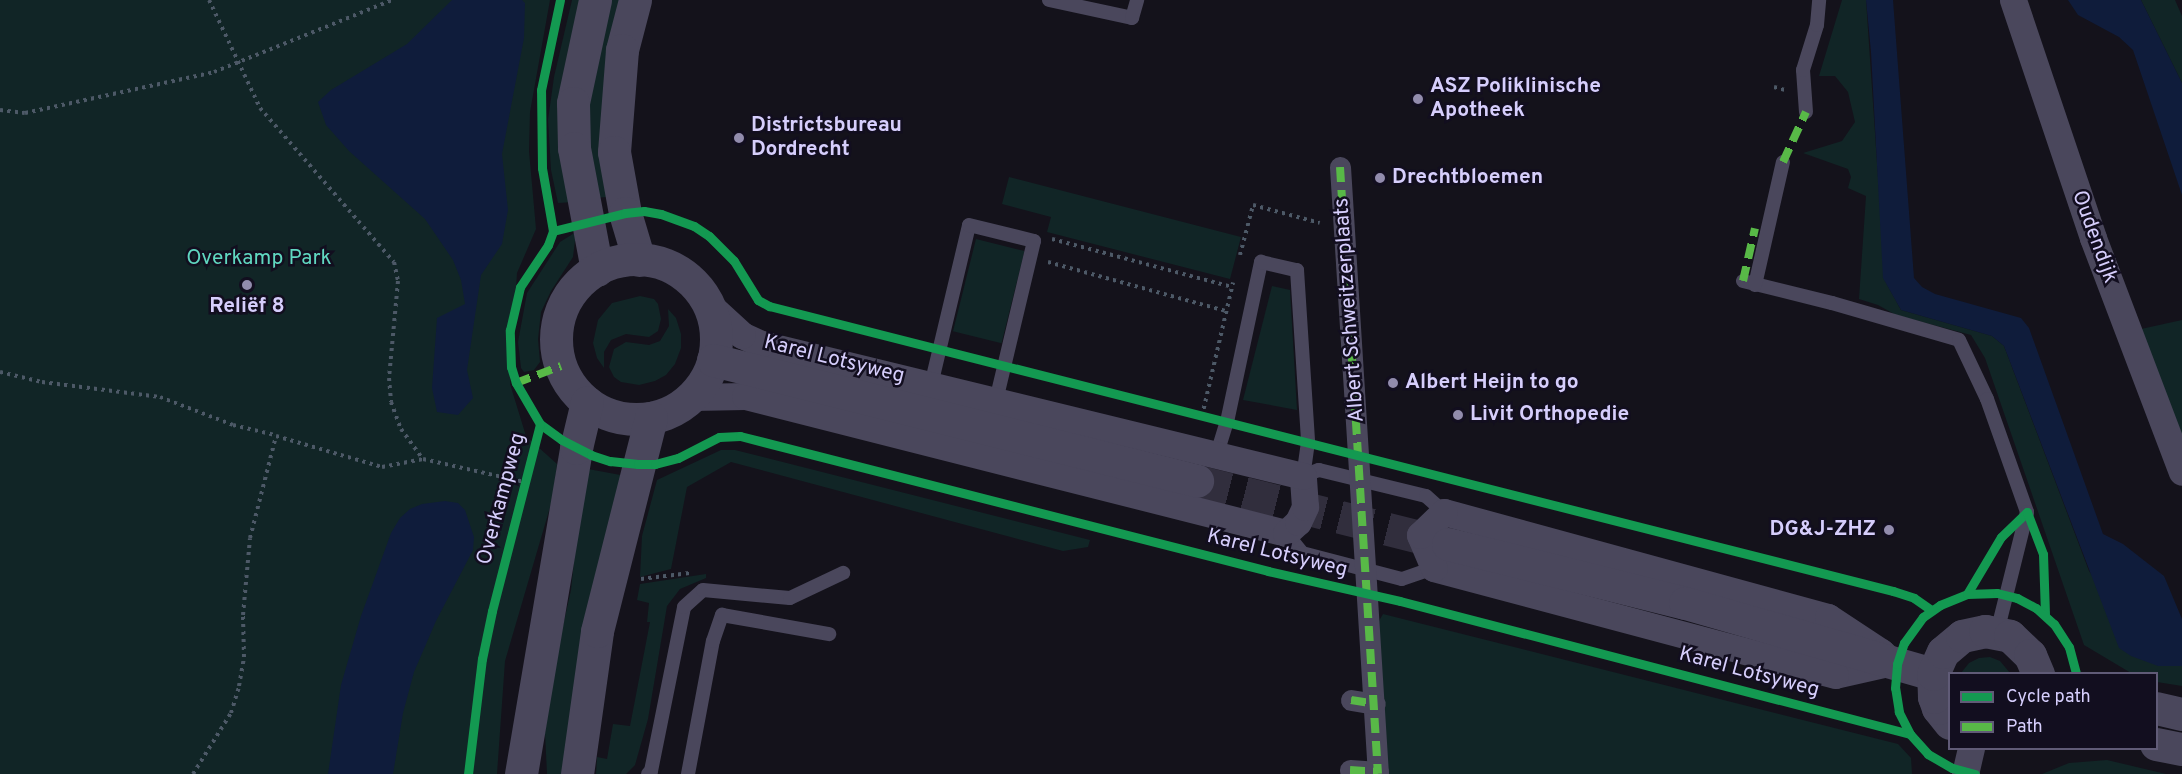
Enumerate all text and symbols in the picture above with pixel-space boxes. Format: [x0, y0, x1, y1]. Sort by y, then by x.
place label: ASZ Poliklinische Apotheek [1430, 74, 1601, 124]
marker: ASZ Poliklinische Apotheek [1411, 92, 1425, 106]
place label: Districtsbureau Dordrecht [751, 113, 902, 163]
marker: Districtsbureau Dordrecht [732, 131, 746, 145]
place label: Drechtbloemen [1392, 165, 1543, 191]
marker: Drechtbloemen [1373, 171, 1387, 185]
street label: Oudendijk [2066, 187, 2122, 287]
street label: Albert Schweitzerplaats [1330, 197, 1370, 423]
park label: Overkamp Park [186, 246, 332, 272]
marker: Reliëf 8 [240, 278, 254, 292]
place label: Reliëf 8 [209, 294, 285, 320]
street label: Karel Lotsyweg [761, 330, 907, 390]
place label: Albert Heijn to go [1405, 370, 1579, 396]
marker: Albert Heijn to go [1386, 376, 1400, 390]
place label: Livit Orthopedie [1470, 402, 1629, 428]
marker: Livit Orthopedie [1451, 408, 1465, 422]
street label: Overkampweg [472, 430, 532, 568]
place label: DG&J-ZHZ [1770, 517, 1876, 543]
marker: DG&J-ZHZ [1880, 521, 1898, 539]
street label: Karel Lotsyweg [1204, 524, 1350, 584]
street label: Karel Lotsyweg [1676, 642, 1822, 704]
legend [1948, 672, 2158, 750]
text: Cycle path [2006, 686, 2091, 709]
text: Path [2006, 716, 2043, 739]

